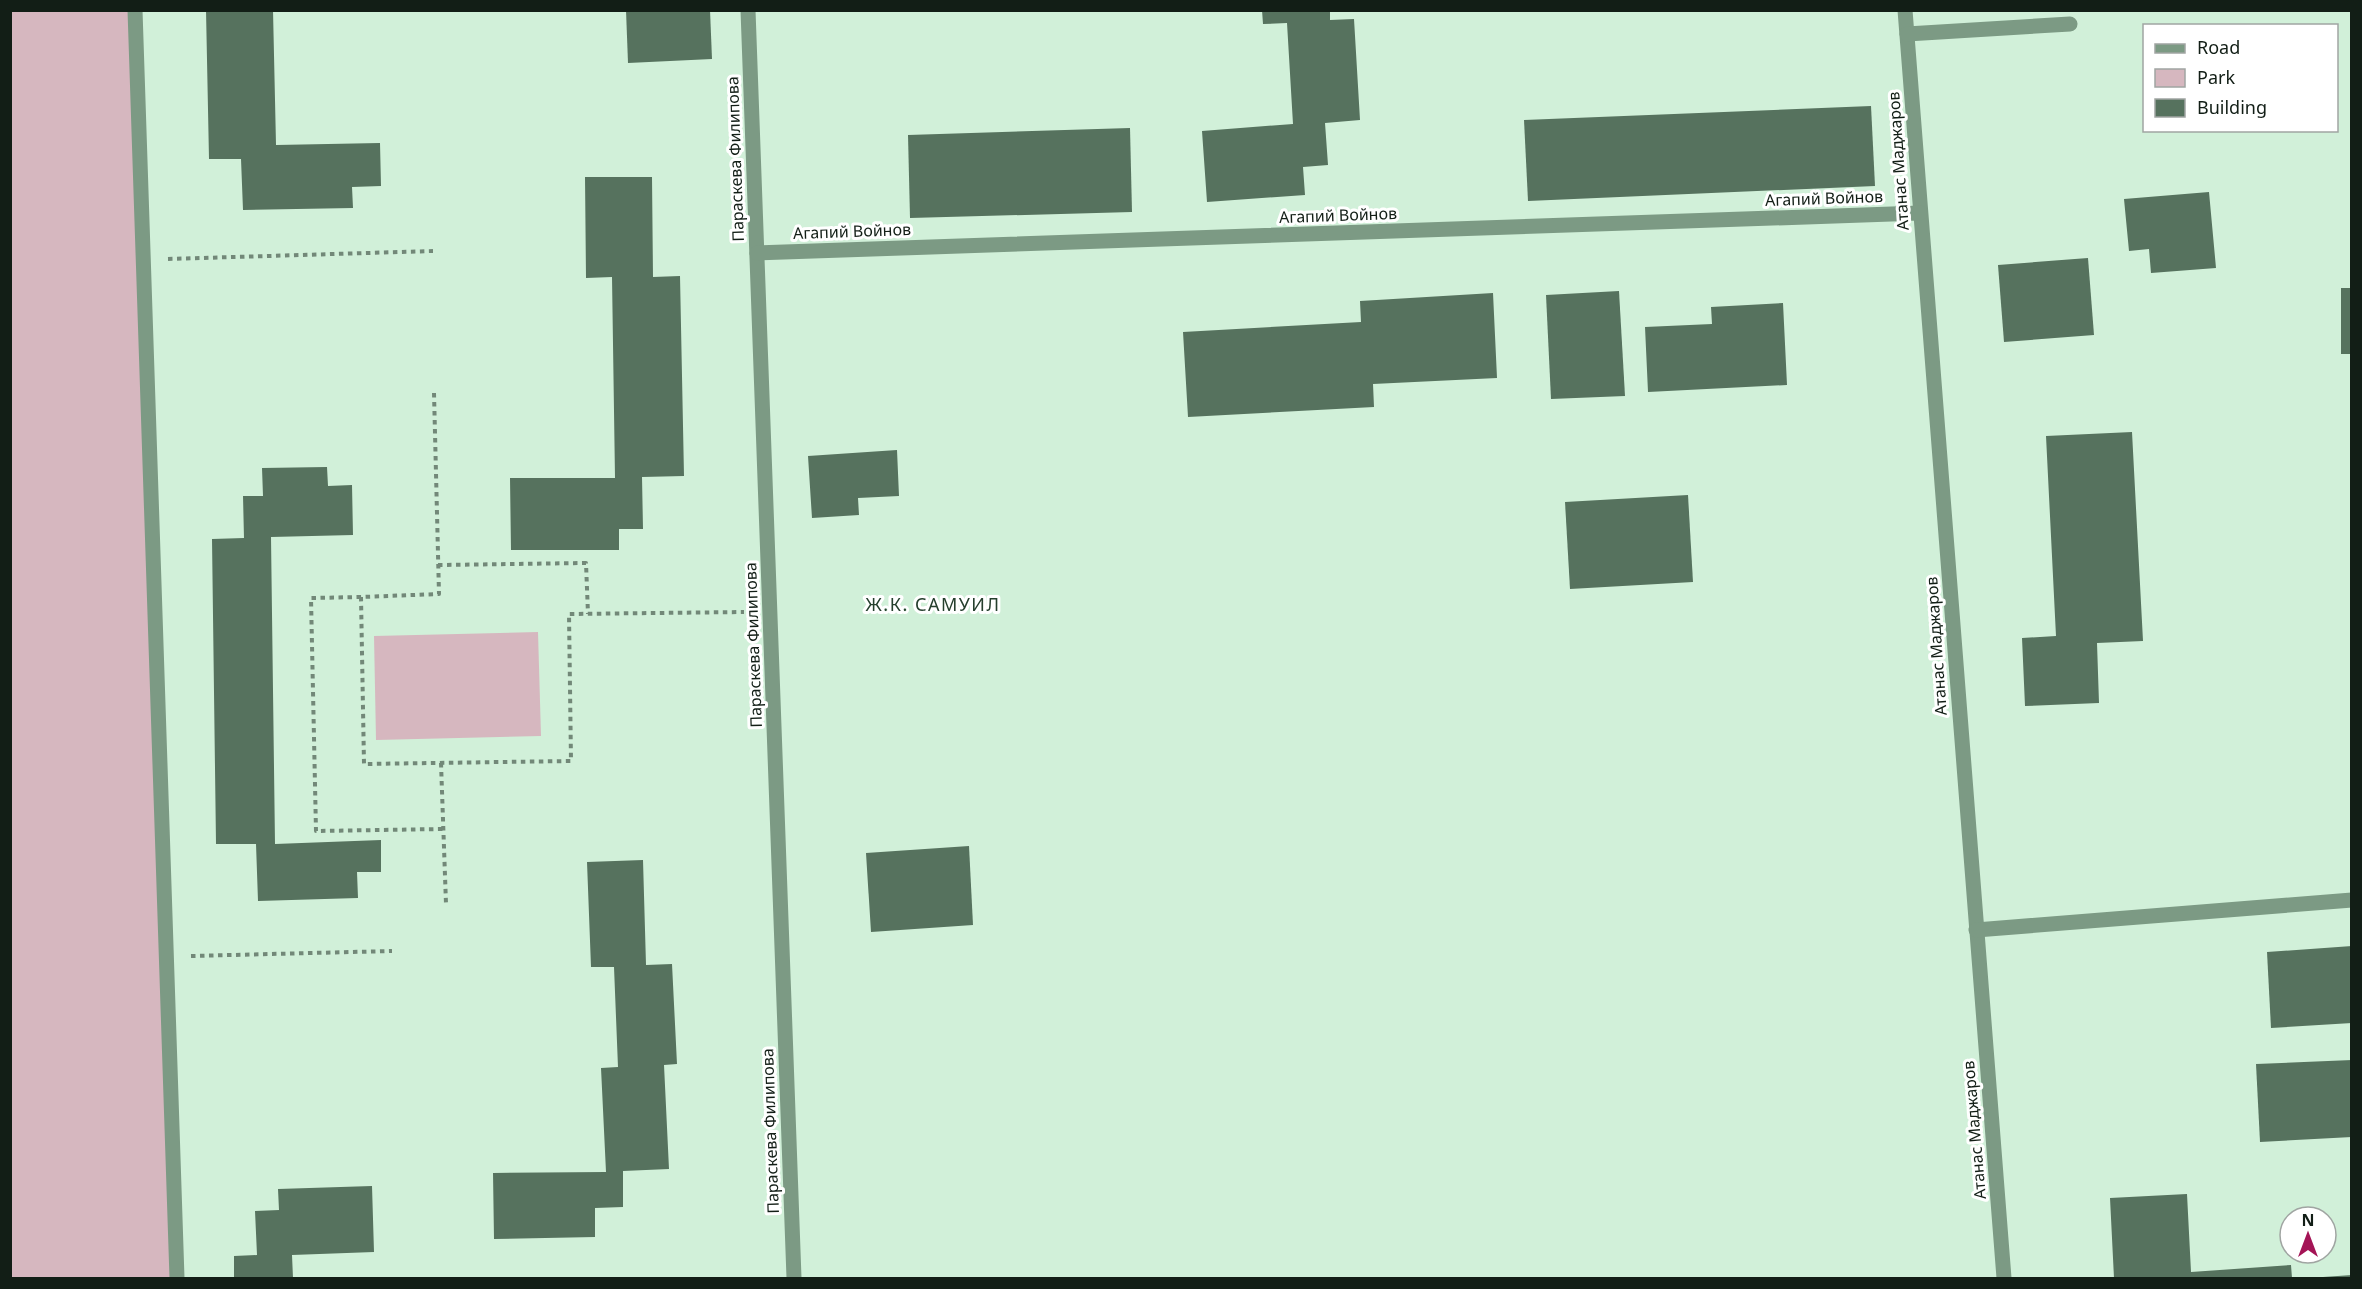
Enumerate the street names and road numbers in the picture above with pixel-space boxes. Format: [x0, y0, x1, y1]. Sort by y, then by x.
street label: Параскева Филипова [721, 76, 749, 242]
street label: Атанас Маджаров [1882, 91, 1914, 231]
street label: Агапий Войнов [1765, 185, 1883, 211]
street label: Агапий Войнов [1279, 202, 1397, 228]
street label: Агапий Войнов [793, 218, 911, 244]
street label: Параскева Филипова [739, 562, 767, 728]
street label: Атанас Маджаров [1920, 576, 1952, 716]
street label: Параскева Филипова [756, 1048, 784, 1214]
street label: Атанас Маджаров [1957, 1060, 1991, 1200]

